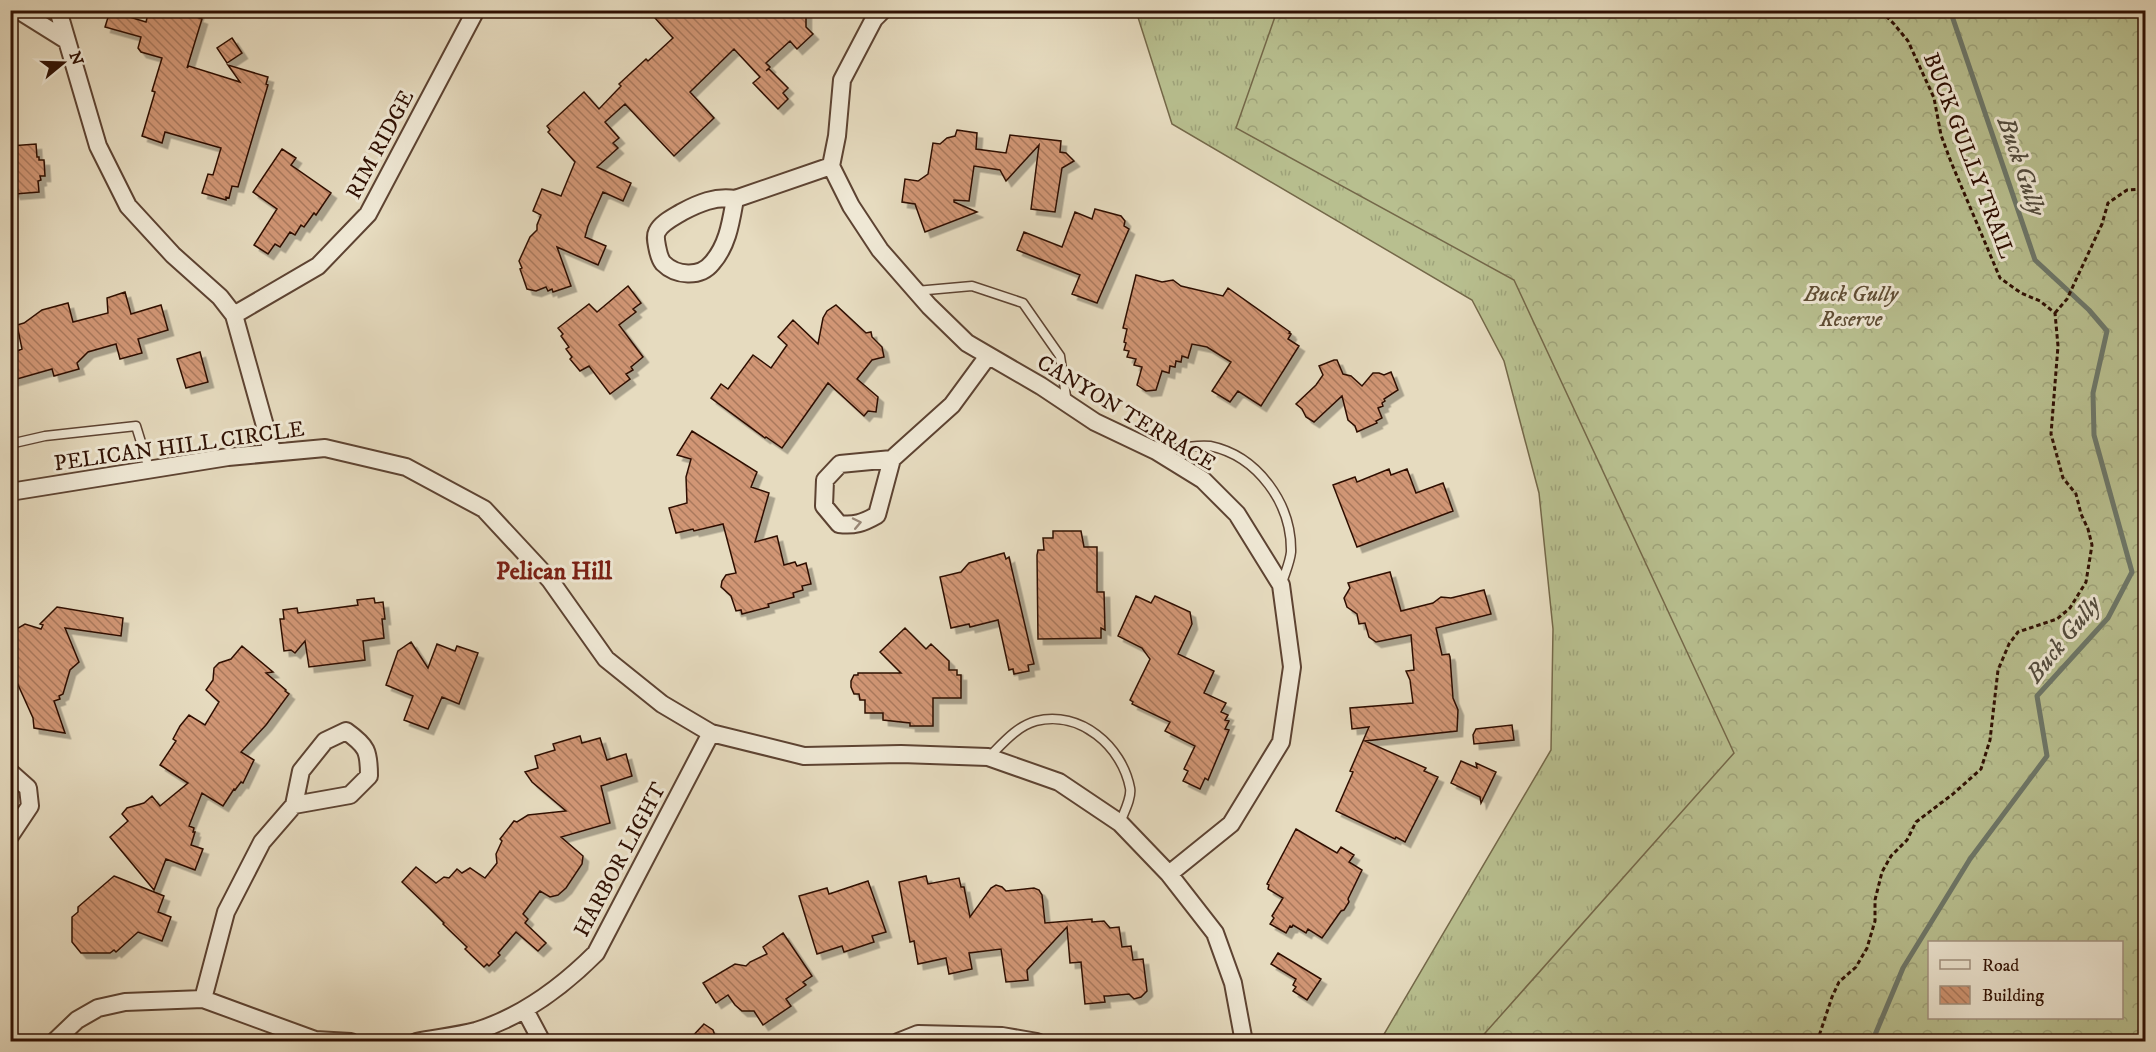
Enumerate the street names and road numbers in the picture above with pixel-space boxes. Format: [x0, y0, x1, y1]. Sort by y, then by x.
street label: BUCK GULLY TRAIL [1917, 49, 2020, 262]
street label: RIM RIDGE [340, 86, 420, 204]
street label: CANYON TERRACE [1032, 349, 1221, 477]
street label: PELICAN HILL CIRCLE [52, 416, 306, 477]
street label: HARBOR LIGHT [568, 778, 673, 942]

